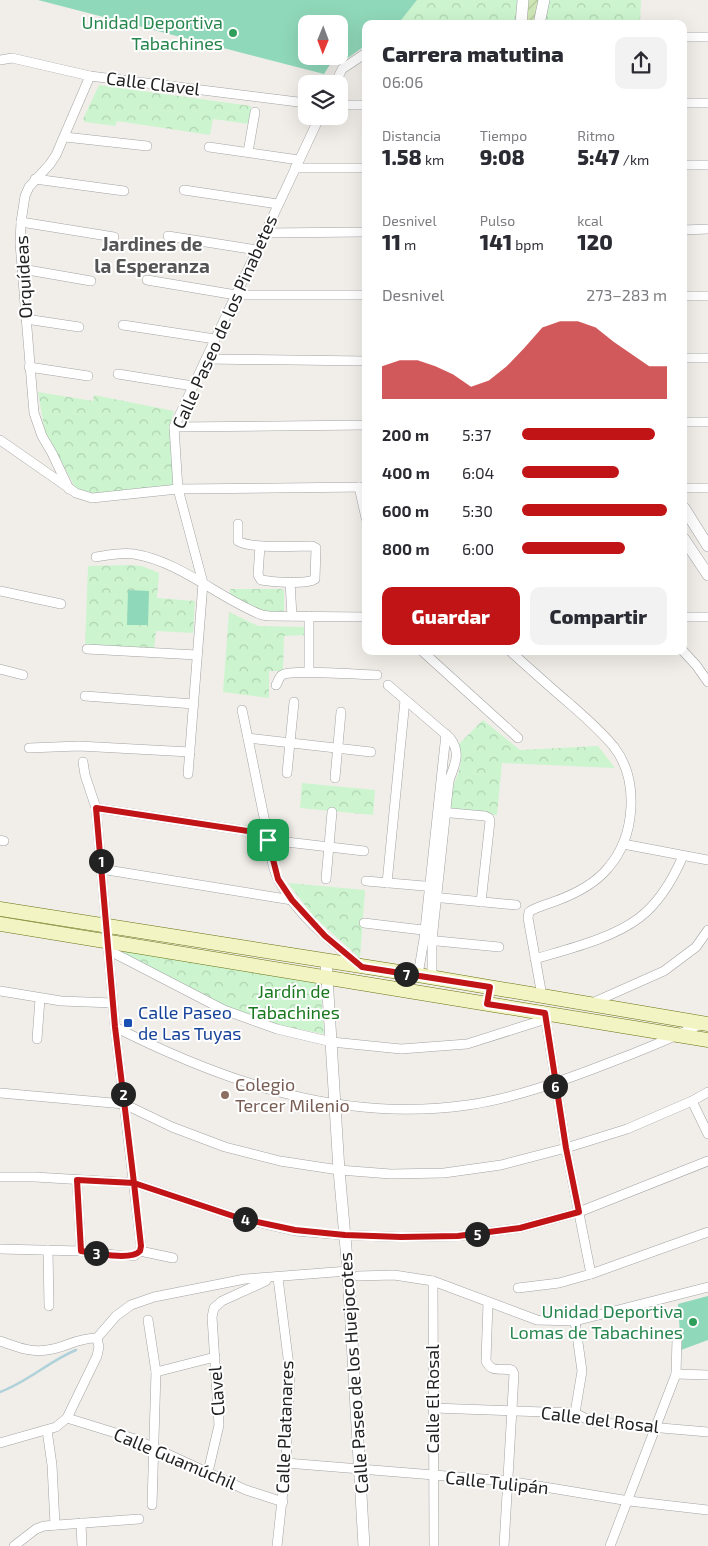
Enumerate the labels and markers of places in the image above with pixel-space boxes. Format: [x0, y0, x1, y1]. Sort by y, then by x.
place label: Unidad Deportiva Tabachines [81, 11, 223, 54]
marker: Unidad Deportiva Tabachines [227, 27, 239, 39]
pin [247, 819, 289, 861]
pin: 1 [88, 848, 114, 874]
pin: 7 [394, 962, 418, 986]
place label: Calle Paseo de Las Tuyas [138, 1001, 241, 1044]
marker: Calle Paseo de Las Tuyas [122, 1017, 134, 1029]
place label: Colegio Tercer Milenio [235, 1073, 350, 1116]
pin: 6 [542, 1074, 568, 1098]
pin: 2 [110, 1082, 136, 1106]
marker: Colegio Tercer Milenio [219, 1089, 231, 1101]
pin: 4 [232, 1206, 258, 1232]
pin: 5 [464, 1222, 490, 1246]
pin: 3 [84, 1240, 108, 1266]
place label: Unidad Deportiva Lomas de Tabachines [509, 1300, 683, 1343]
marker: Unidad Deportiva Lomas de Tabachines [687, 1316, 699, 1328]

